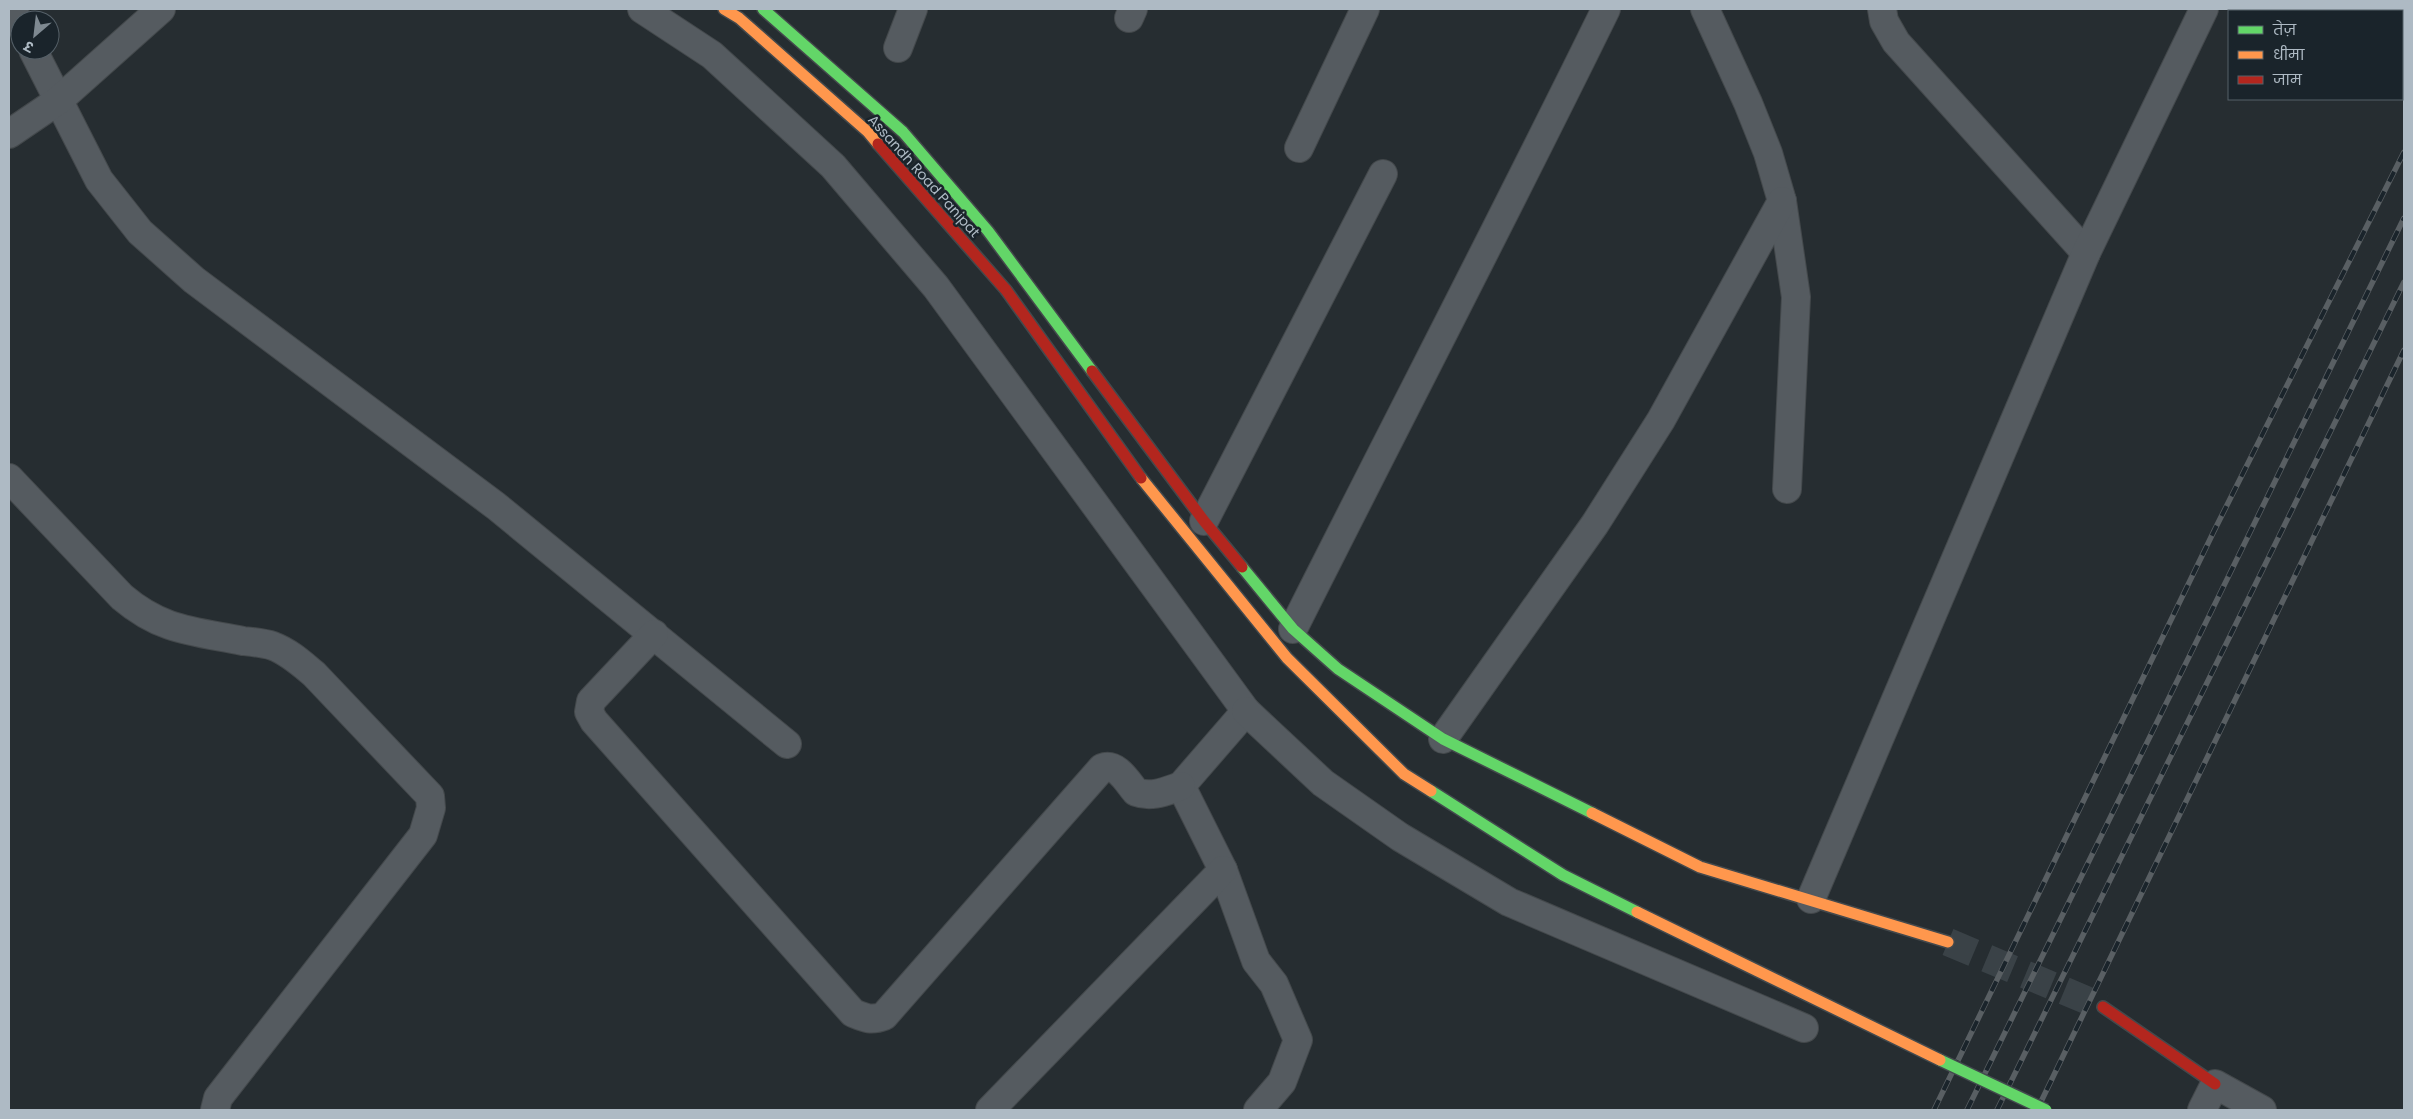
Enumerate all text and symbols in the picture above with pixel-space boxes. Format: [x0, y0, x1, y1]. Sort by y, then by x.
north arrow [10, 10, 60, 60]
legend [2228, 10, 2403, 100]
text: तेज़ [2272, 19, 2296, 40]
text: उ [20, 35, 38, 58]
text: धीमा [2273, 44, 2305, 65]
text: जाम [2272, 69, 2303, 90]
street label: Assandh Road Panipat [863, 110, 985, 242]

